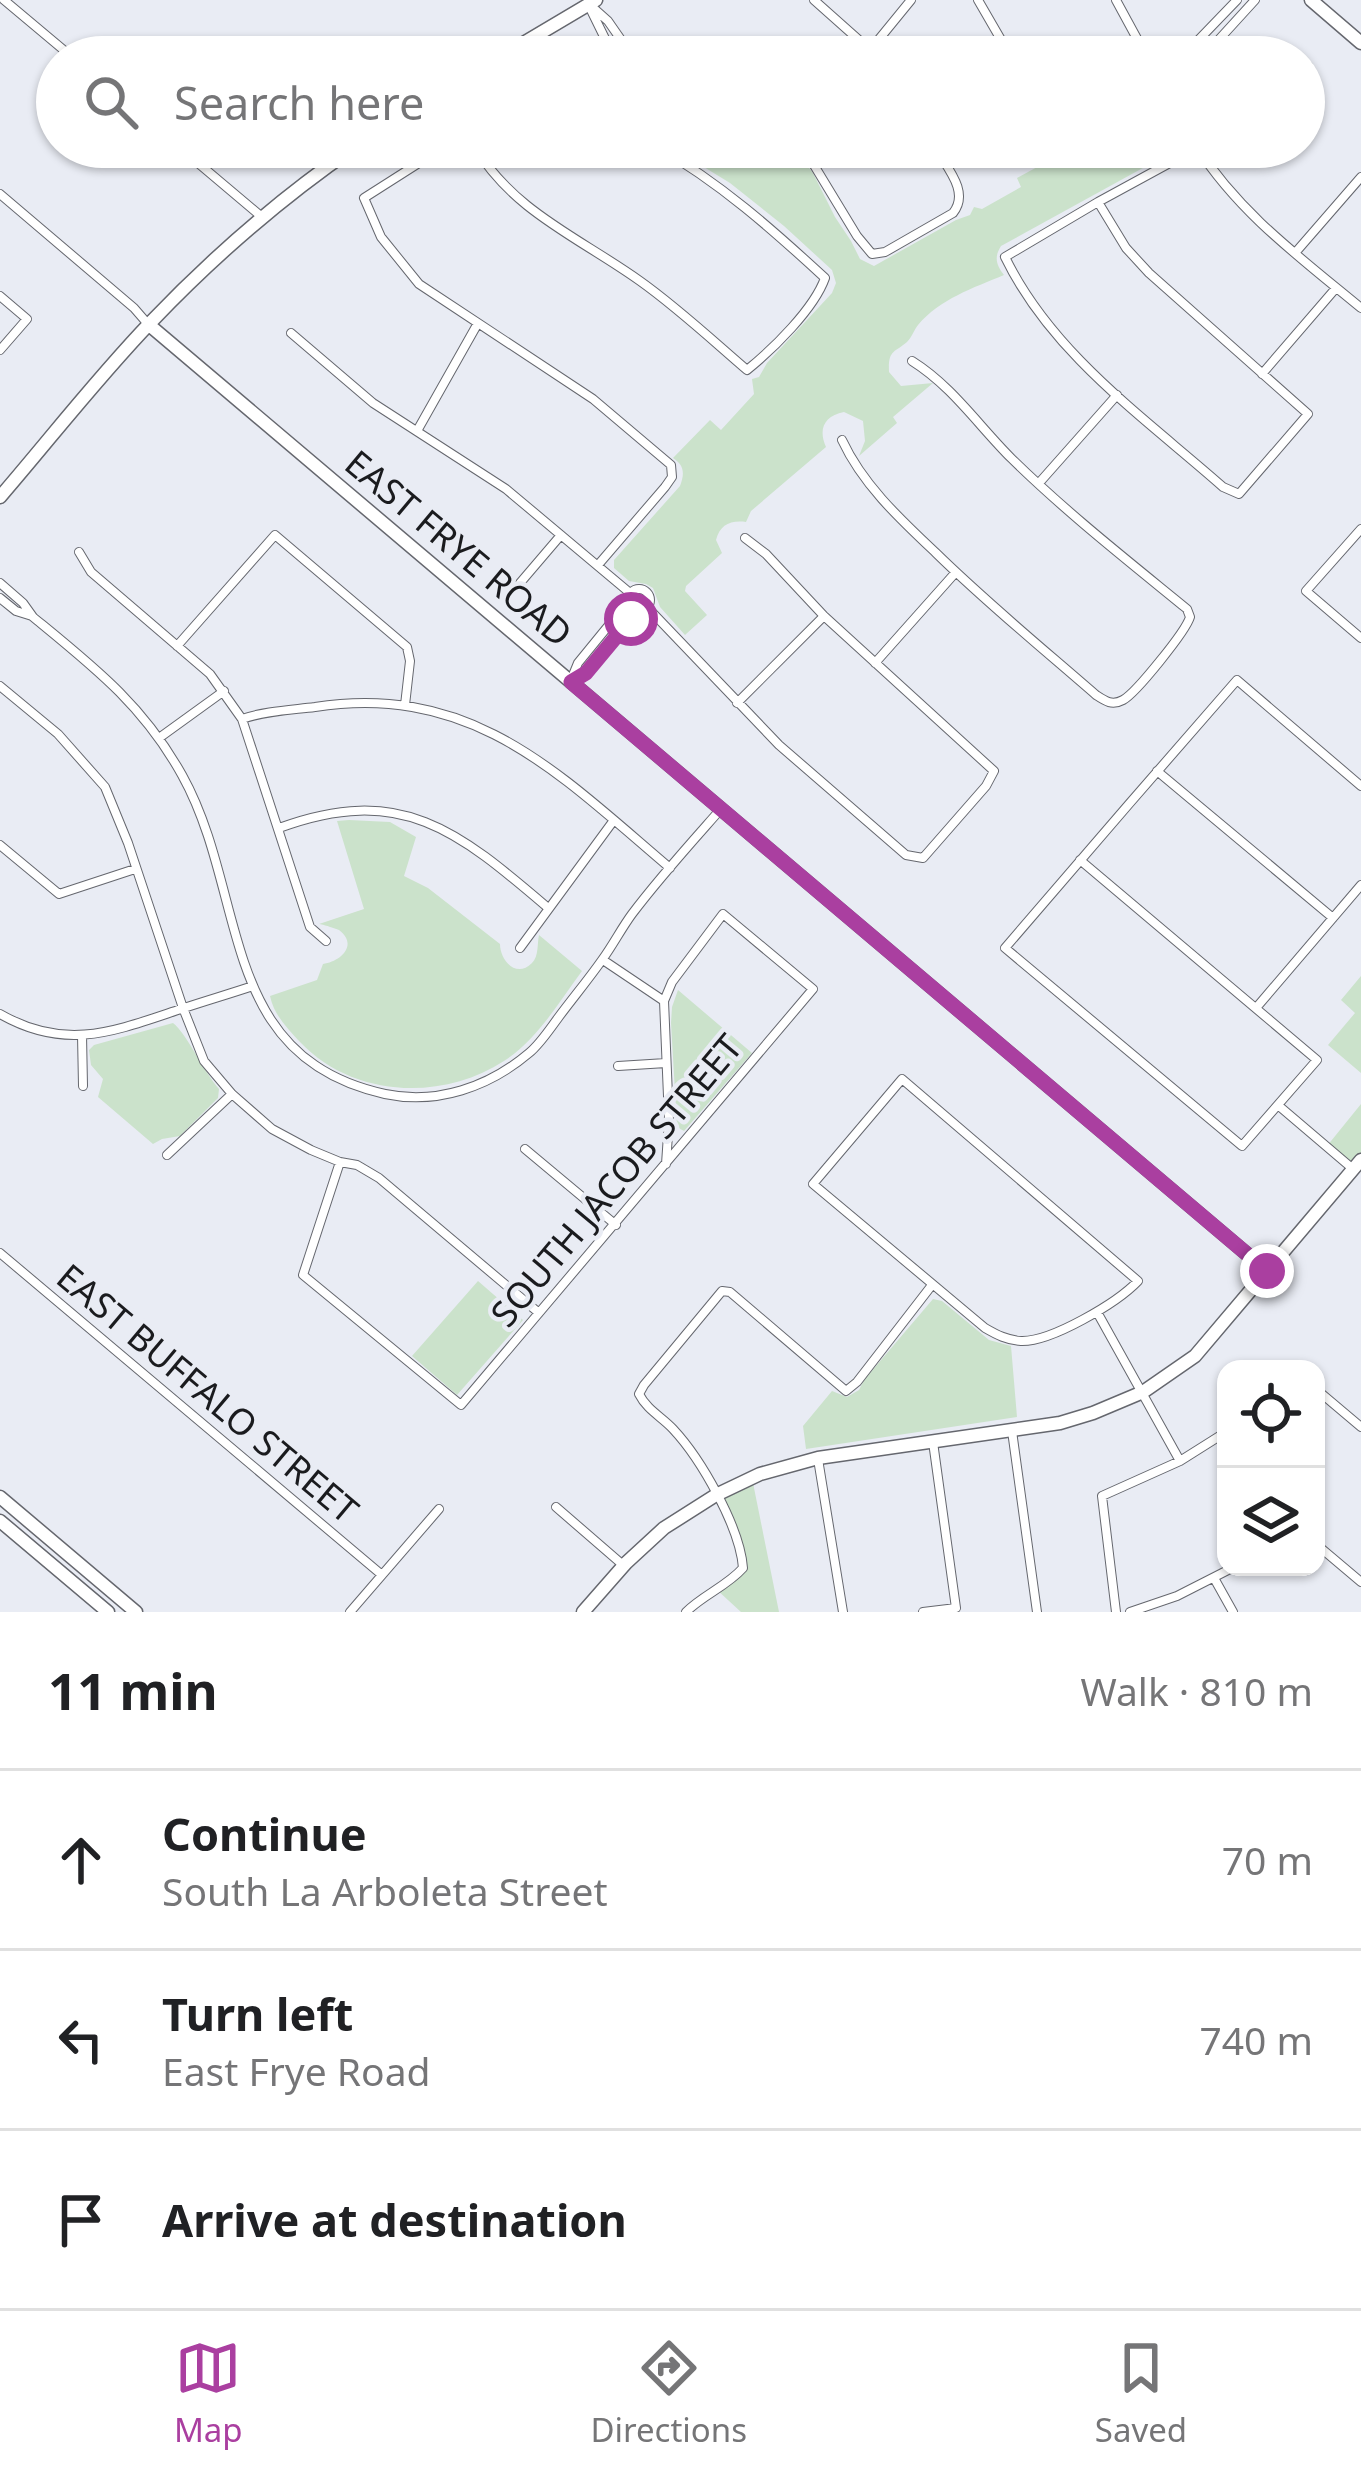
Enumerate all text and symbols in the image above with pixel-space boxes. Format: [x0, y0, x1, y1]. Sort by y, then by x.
search box [36, 36, 1325, 168]
icon: search [78, 69, 144, 135]
text: Search here [174, 72, 424, 133]
street label: EAST FRYE ROAD [335, 439, 583, 657]
route start [604, 592, 658, 646]
street label: SOUTH JACOB STREET [479, 1023, 753, 1337]
route end [1240, 1244, 1294, 1298]
street label: EAST BUFFALO STREET [47, 1252, 369, 1534]
map controls [1217, 1360, 1325, 1576]
button: locate [1217, 1360, 1325, 1468]
button: layers [1217, 1468, 1325, 1576]
text: 11 min [48, 1655, 218, 1725]
text: Walk · 810 m [1080, 1664, 1313, 1717]
text: Continue [162, 1803, 367, 1864]
icon: ahead [48, 1827, 114, 1893]
text: 70 m [1222, 1833, 1313, 1886]
text: South La Arboleta Street [162, 1864, 608, 1917]
text: Turn left [162, 1983, 353, 2044]
icon: left [48, 2007, 114, 2073]
text: 740 m [1199, 2013, 1313, 2066]
text: East Frye Road [162, 2044, 431, 2097]
icon: arrive [48, 2187, 114, 2253]
text: Arrive at destination [162, 2189, 627, 2250]
tab: Map [174, 2335, 243, 2452]
tab: Directions [590, 2335, 747, 2452]
tab: Saved [1095, 2335, 1187, 2452]

